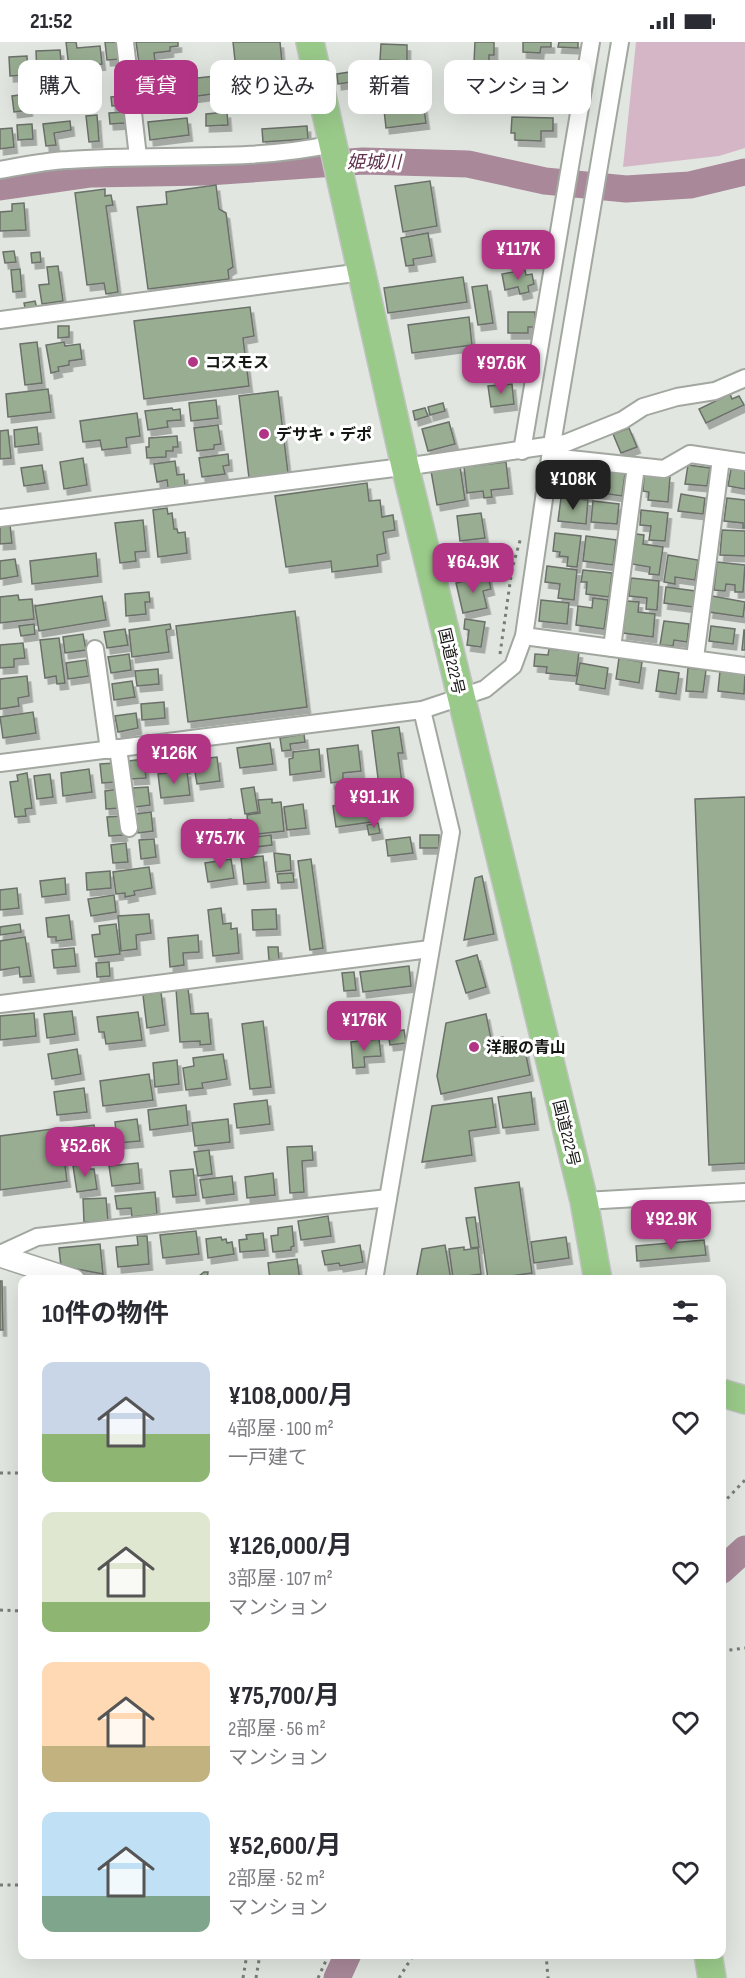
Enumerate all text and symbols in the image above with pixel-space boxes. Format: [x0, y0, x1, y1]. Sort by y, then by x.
text: 21:52 [30, 8, 73, 35]
chip: 購入 [18, 60, 102, 114]
chip: 賃貸 [114, 60, 198, 114]
chip: 絞り込み [210, 60, 336, 114]
chip: 新着 [348, 60, 432, 114]
chip: マンション [444, 60, 591, 114]
water label: 姫城川 [347, 152, 403, 173]
pin: ¥117K [476, 230, 560, 281]
text: ¥117K [496, 237, 540, 261]
pin: ¥97.6K [452, 344, 550, 395]
text: ¥97.6K [476, 351, 526, 375]
place label: コスモス [205, 354, 269, 373]
marker: コスモス [186, 355, 200, 369]
place label: デサキ・デポ [276, 426, 372, 445]
marker: デサキ・デポ [257, 427, 271, 441]
pin: ¥108K [531, 460, 615, 511]
text: ¥108K [550, 467, 596, 491]
pin: ¥64.9K [424, 543, 522, 594]
text: ¥64.9K [447, 550, 499, 574]
street label: 国道222号 [434, 626, 467, 697]
pin: ¥126K [132, 734, 216, 785]
text: ¥126K [151, 741, 197, 765]
pin: ¥91.1K [325, 778, 423, 829]
text: ¥91.1K [349, 785, 399, 809]
pin: ¥75.7K [171, 819, 269, 870]
text: ¥75.7K [195, 826, 245, 850]
pin: ¥176K [322, 1001, 406, 1052]
text: ¥176K [341, 1008, 387, 1032]
place label: 洋服の青山 [486, 1039, 566, 1058]
marker: 洋服の青山 [467, 1040, 481, 1054]
street label: 国道222号 [548, 1098, 583, 1169]
pin: ¥52.6K [36, 1127, 134, 1178]
text: ¥52.6K [59, 1134, 111, 1158]
pin: ¥92.9K [622, 1200, 720, 1251]
text: ¥92.9K [645, 1207, 697, 1231]
icon: filters [669, 1295, 702, 1328]
text: 10件の物件 [42, 1299, 169, 1330]
text: ¥108,000/月 [228, 1381, 354, 1412]
icon: home [90, 1386, 162, 1458]
icon: heart [669, 1406, 702, 1439]
text: 4部屋 · 100 m² [228, 1417, 334, 1441]
text: 一戸建て [228, 1446, 308, 1470]
text: ¥126,000/月 [228, 1531, 353, 1562]
icon: home [90, 1536, 162, 1608]
icon: heart [669, 1556, 702, 1589]
text: 3部屋 · 107 m² [228, 1567, 333, 1591]
text: マンション [228, 1596, 328, 1620]
text: ¥75,700/月 [228, 1681, 340, 1712]
icon: home [90, 1686, 162, 1758]
icon: heart [669, 1706, 702, 1739]
text: 2部屋 · 56 m² [228, 1717, 326, 1741]
text: マンション [228, 1746, 328, 1770]
text: ¥52,600/月 [228, 1831, 342, 1862]
icon: home [90, 1836, 162, 1908]
icon: heart [669, 1856, 702, 1889]
text: 2部屋 · 52 m² [228, 1867, 325, 1891]
text: マンション [228, 1896, 328, 1920]

